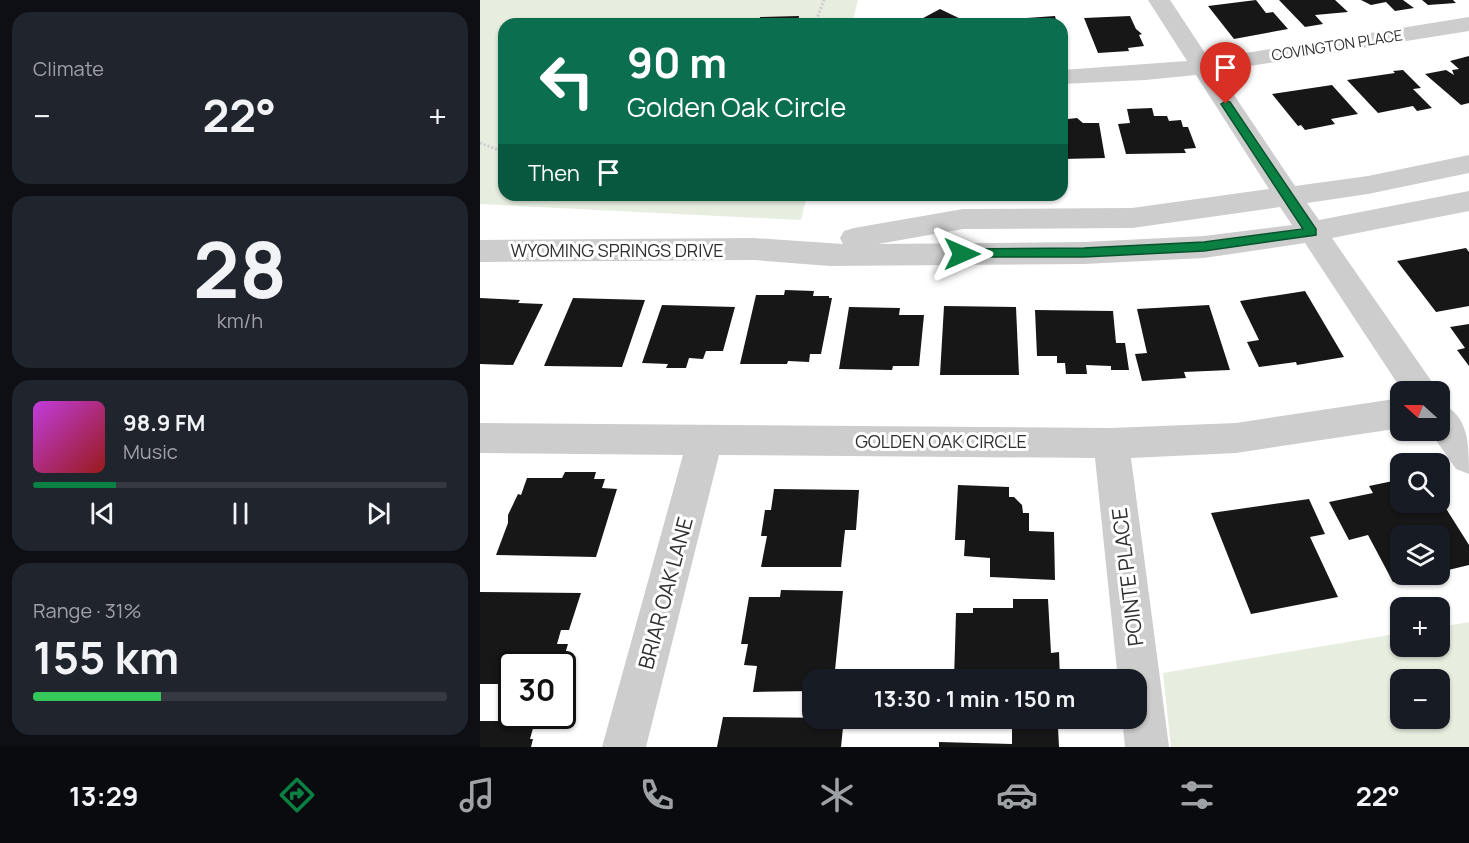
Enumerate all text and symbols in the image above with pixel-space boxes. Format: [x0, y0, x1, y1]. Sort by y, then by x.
street label: COVINGTON PLACE [1270, 24, 1404, 66]
text: 90 m [627, 33, 727, 91]
icon: left [528, 42, 606, 120]
pin [1200, 42, 1251, 104]
icon: arrive [1209, 51, 1242, 84]
text: Climate [33, 55, 104, 82]
text: 22° [202, 84, 276, 146]
text: Golden Oak Circle [627, 88, 846, 125]
text: − [33, 93, 51, 138]
text: + [428, 93, 447, 138]
icon: arrive [592, 156, 625, 189]
text: Then [528, 158, 580, 188]
text: 28 [193, 215, 287, 321]
position arrow [930, 222, 994, 286]
street label: WYOMING SPRINGS DRIVE [510, 238, 724, 262]
text: km/h [217, 307, 263, 334]
north arrow [1390, 381, 1450, 441]
map controls [1390, 381, 1450, 729]
text: 98.9 FM [123, 408, 205, 438]
street label: GOLDEN OAK CIRCLE [855, 429, 1027, 453]
text: Music [123, 438, 178, 465]
button: search [1390, 453, 1450, 513]
icon: previous [86, 497, 119, 530]
icon: pause [224, 497, 257, 530]
icon: next [362, 497, 395, 530]
street label: POINTE PLACE [1105, 506, 1149, 648]
street label: BRIAR OAK LANE [631, 514, 699, 672]
button: layers [1390, 525, 1450, 585]
text: Range · 31% [33, 597, 142, 624]
button: + [1390, 597, 1450, 657]
text: 155 km [33, 626, 179, 688]
speed limit sign: 30 [498, 651, 576, 729]
button: − [1390, 669, 1450, 729]
text: 13:30 · 1 min · 150 m [874, 684, 1075, 714]
icon: directions [276, 774, 318, 816]
icon: music [456, 774, 498, 816]
icon: phone [636, 774, 678, 816]
icon: climate [816, 774, 858, 816]
icon: car [996, 774, 1038, 816]
icon: filters [1176, 774, 1218, 816]
text: 13:29 [69, 777, 139, 814]
text: 22° [1356, 777, 1400, 814]

